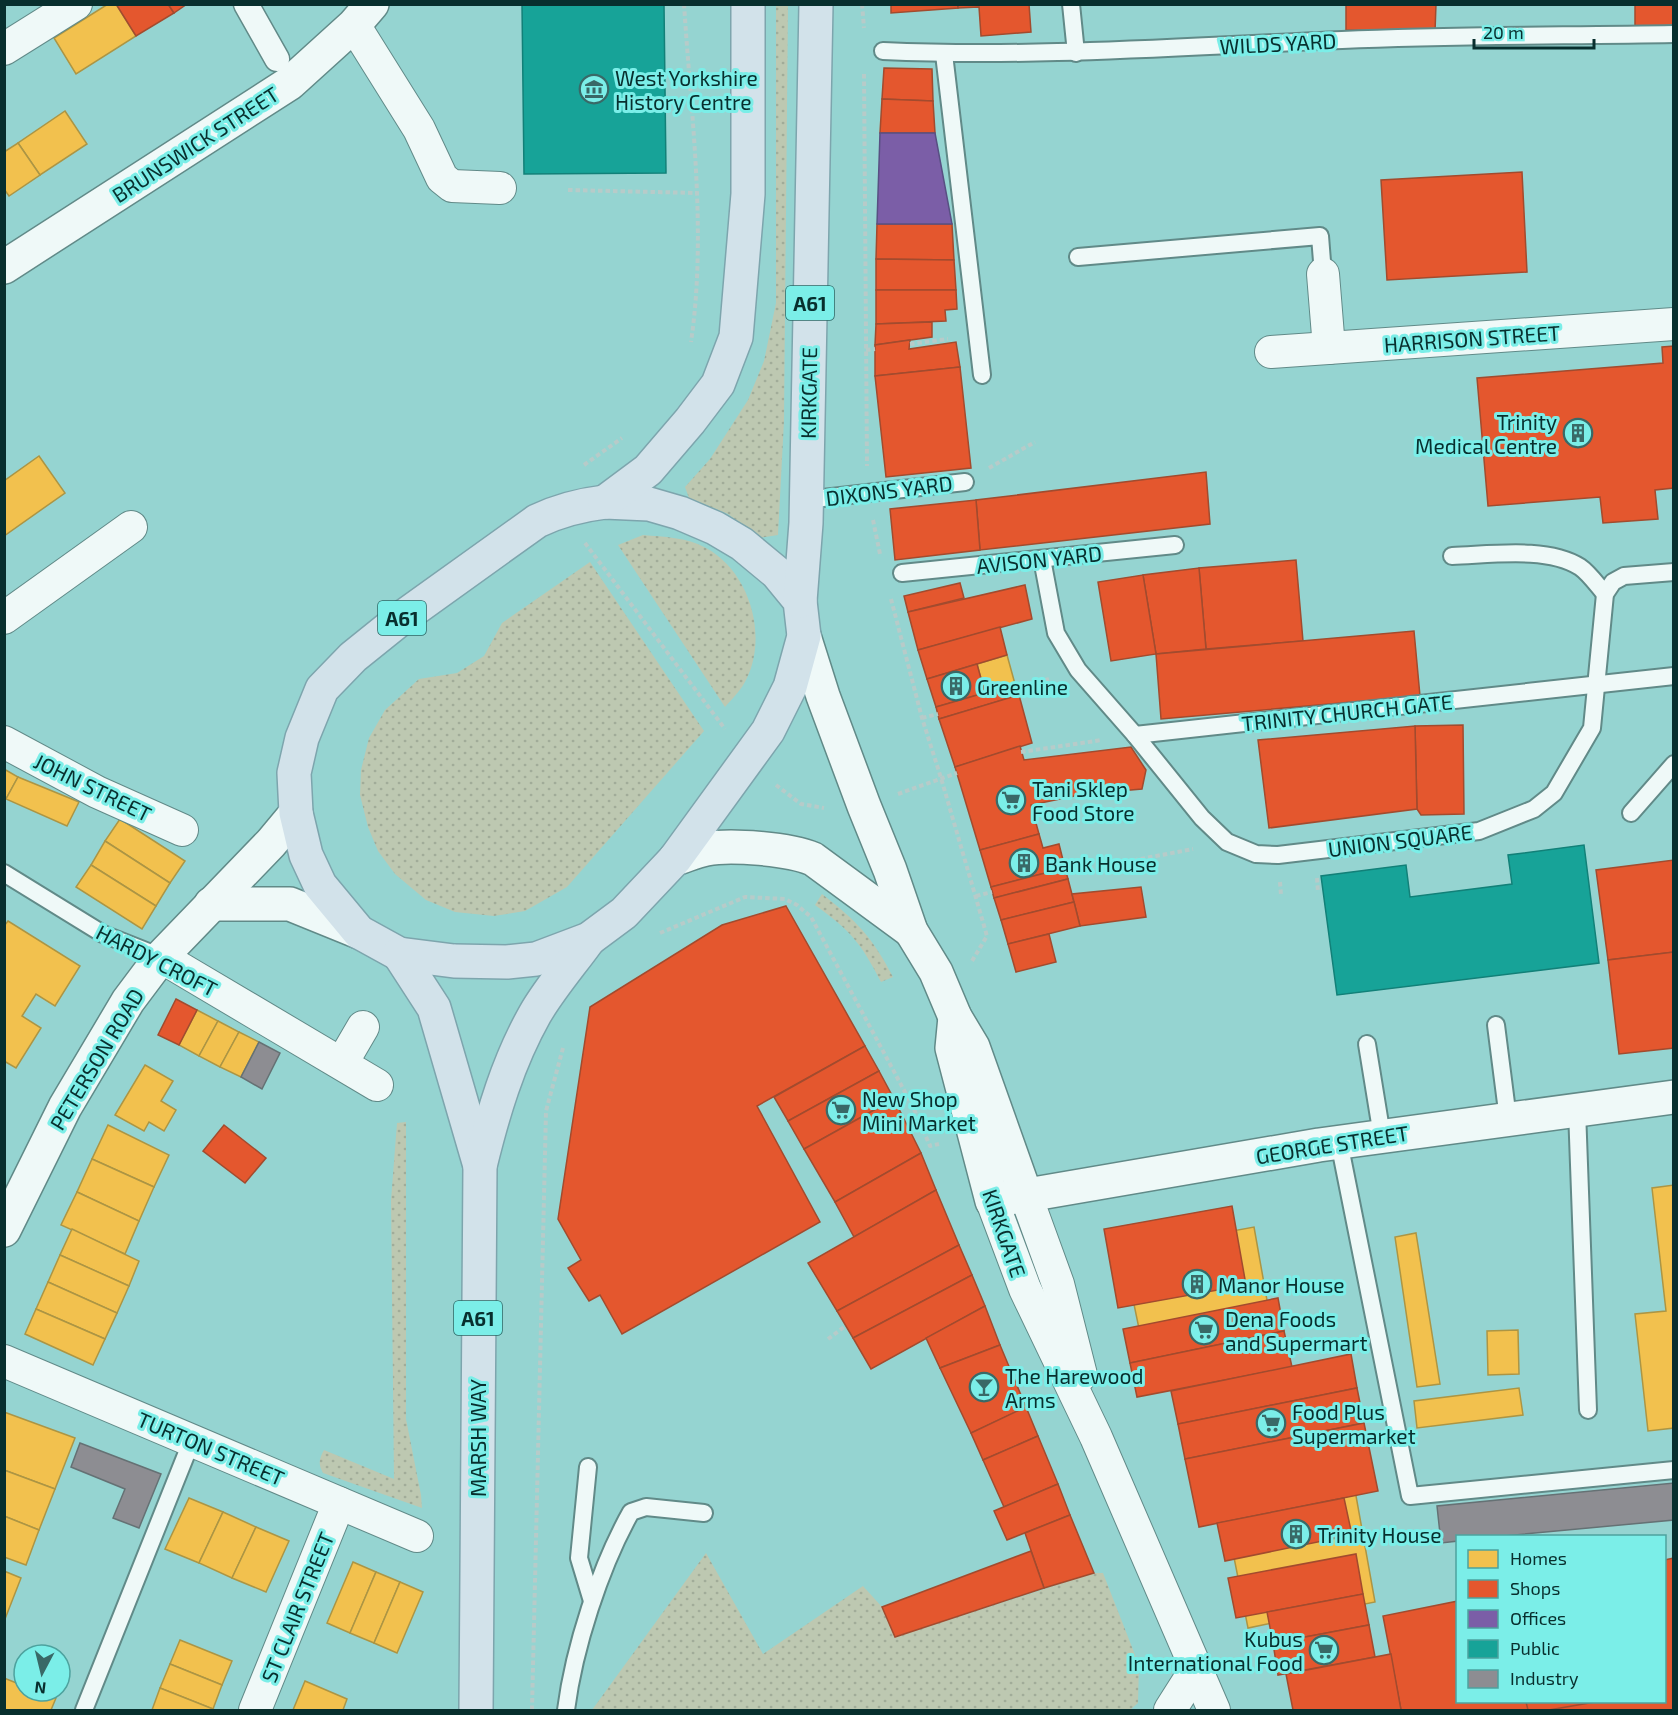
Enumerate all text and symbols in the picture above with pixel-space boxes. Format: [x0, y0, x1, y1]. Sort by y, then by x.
scale bar [1474, 12, 1594, 50]
text: 20 m [1483, 21, 1524, 43]
street label: WILDS YARD [1219, 27, 1337, 59]
place label: West Yorkshire History Centre [615, 65, 758, 114]
museum icon: West Yorkshire History Centre [578, 73, 610, 105]
street label: BRUNSWICK STREET [107, 81, 283, 207]
road number: A61 [786, 286, 834, 320]
street label: HARRISON STREET [1383, 319, 1561, 357]
street label: KIRKGATE [795, 347, 821, 439]
place label: Trinity Medical Centre [1415, 409, 1557, 458]
building icon: Trinity Medical Centre [1562, 417, 1594, 449]
street label: DIXONS YARD [824, 470, 954, 510]
street label: AVISON YARD [975, 540, 1103, 578]
road number: A61 [378, 601, 426, 635]
building icon: Greenline [940, 670, 972, 702]
place label: Greenline [977, 674, 1068, 699]
street label: TRINITY CHURCH GATE [1240, 688, 1454, 736]
street label: JOHN STREET [30, 748, 156, 826]
place label: Tani Sklep Food Store [1032, 776, 1135, 825]
supermarket icon: Tani Sklep Food Store [995, 784, 1027, 816]
street label: UNION SQUARE [1326, 819, 1474, 862]
building icon: Bank House [1008, 847, 1040, 879]
place label: Bank House [1045, 851, 1157, 876]
street label: HARDY CROFT [92, 919, 222, 1001]
street label: PETERSON ROAD [44, 984, 148, 1134]
place label: New Shop Mini Market [862, 1086, 976, 1135]
supermarket icon: New Shop Mini Market [825, 1094, 857, 1126]
street label: GEORGE STREET [1254, 1120, 1410, 1168]
street label: KIRKGATE [978, 1186, 1032, 1280]
building icon: Manor House [1181, 1268, 1213, 1300]
place label: Manor House [1218, 1272, 1345, 1297]
road number: A61 [454, 1301, 502, 1335]
place label: Dena Foods and Supermart [1225, 1306, 1367, 1355]
supermarket icon: Dena Foods and Supermart [1188, 1314, 1220, 1346]
place label: The Harewood Arms [1005, 1363, 1143, 1412]
bar icon: The Harewood Arms [968, 1371, 1000, 1403]
street label: MARSH WAY [465, 1379, 490, 1497]
place label: Food Plus Supermarket [1292, 1399, 1416, 1448]
street label: TURTON STREET [134, 1406, 288, 1490]
supermarket icon: Food Plus Supermarket [1255, 1407, 1287, 1439]
building icon: Trinity House [1280, 1518, 1312, 1550]
place label: Trinity House [1317, 1522, 1442, 1547]
street label: ST CLAIR STREET [255, 1528, 339, 1686]
legend [1456, 1535, 1666, 1703]
text: Homes [1510, 1547, 1567, 1569]
text: Shops [1510, 1577, 1560, 1599]
text: Offices [1510, 1607, 1566, 1629]
place label: Kubus International Food [1128, 1626, 1303, 1675]
supermarket icon: Kubus International Food [1308, 1634, 1340, 1666]
text: Public [1510, 1637, 1560, 1659]
north arrow [12, 1643, 72, 1703]
text: Industry [1510, 1667, 1579, 1689]
text: N [33, 1678, 47, 1699]

